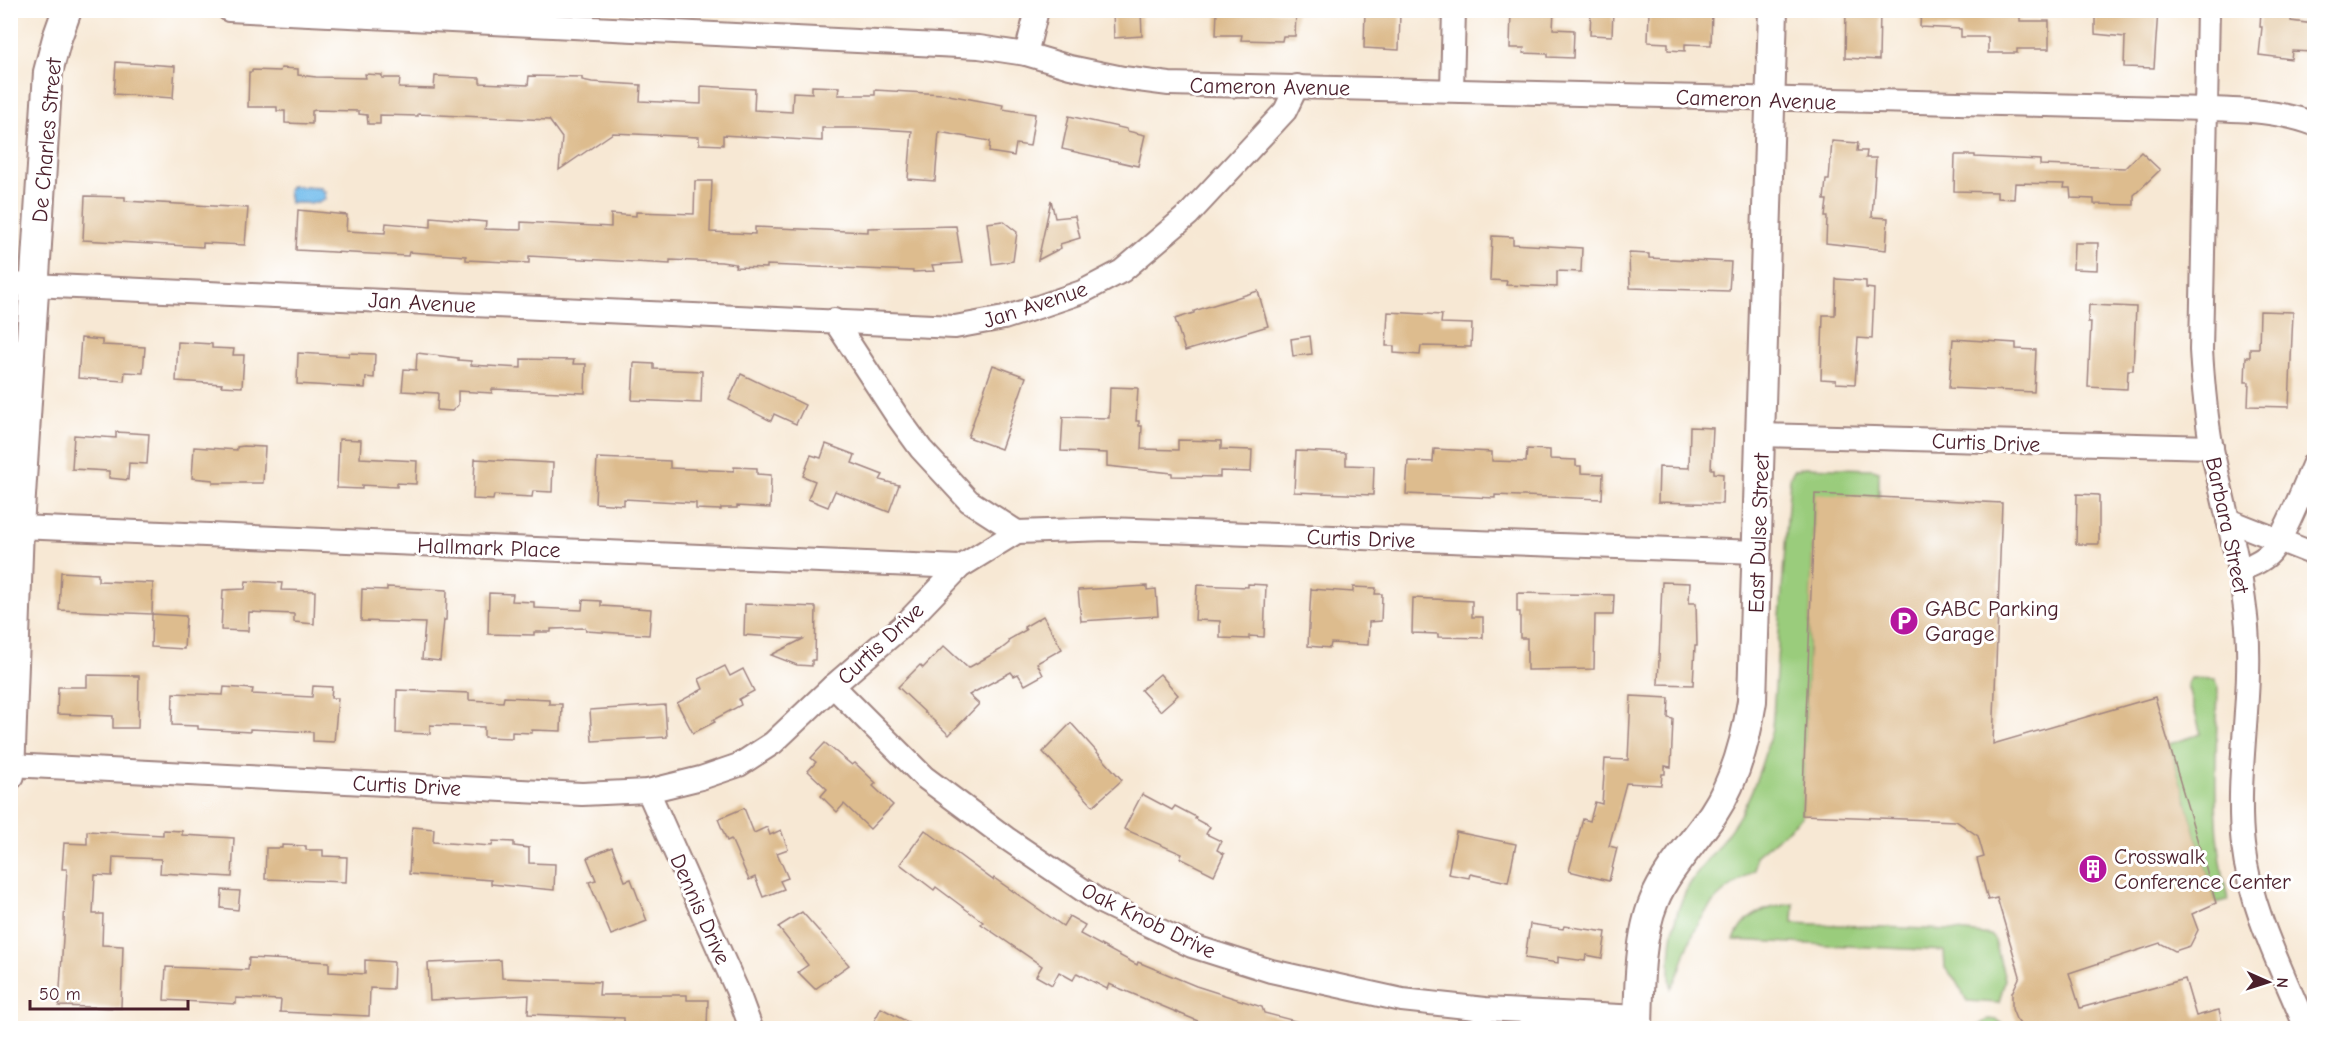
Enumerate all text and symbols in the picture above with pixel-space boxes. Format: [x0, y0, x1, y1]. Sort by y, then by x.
street label: De Charles Street [27, 56, 67, 223]
street label: Cameron Avenue [1189, 73, 1350, 101]
street label: Cameron Avenue [1675, 84, 1837, 116]
street label: Jan Avenue [980, 276, 1091, 334]
street label: Jan Avenue [367, 287, 477, 319]
street label: Curtis Drive [1931, 428, 2041, 458]
street label: East Dulse Street [1743, 452, 1775, 613]
street label: Barbara Street [2200, 455, 2254, 597]
street label: Curtis Drive [1306, 524, 1416, 554]
street label: Hallmark Place [417, 533, 561, 563]
place label: GABC Parking Garage [1925, 596, 2059, 647]
street label: Curtis Drive [832, 597, 929, 690]
parking icon: GABC Parking Garage [1888, 605, 1920, 637]
street label: Curtis Drive [352, 770, 462, 802]
place label: Crosswalk Conference Center [2114, 844, 2291, 895]
street label: Dennis Drive [664, 850, 736, 969]
building icon: Crosswalk Conference Center [2077, 853, 2109, 885]
street label: Oak Knob Drive [1077, 877, 1220, 965]
north arrow [2238, 952, 2298, 1012]
scale bar [30, 973, 188, 1011]
text: N [2273, 977, 2291, 988]
text: 50 m [39, 984, 81, 1005]

